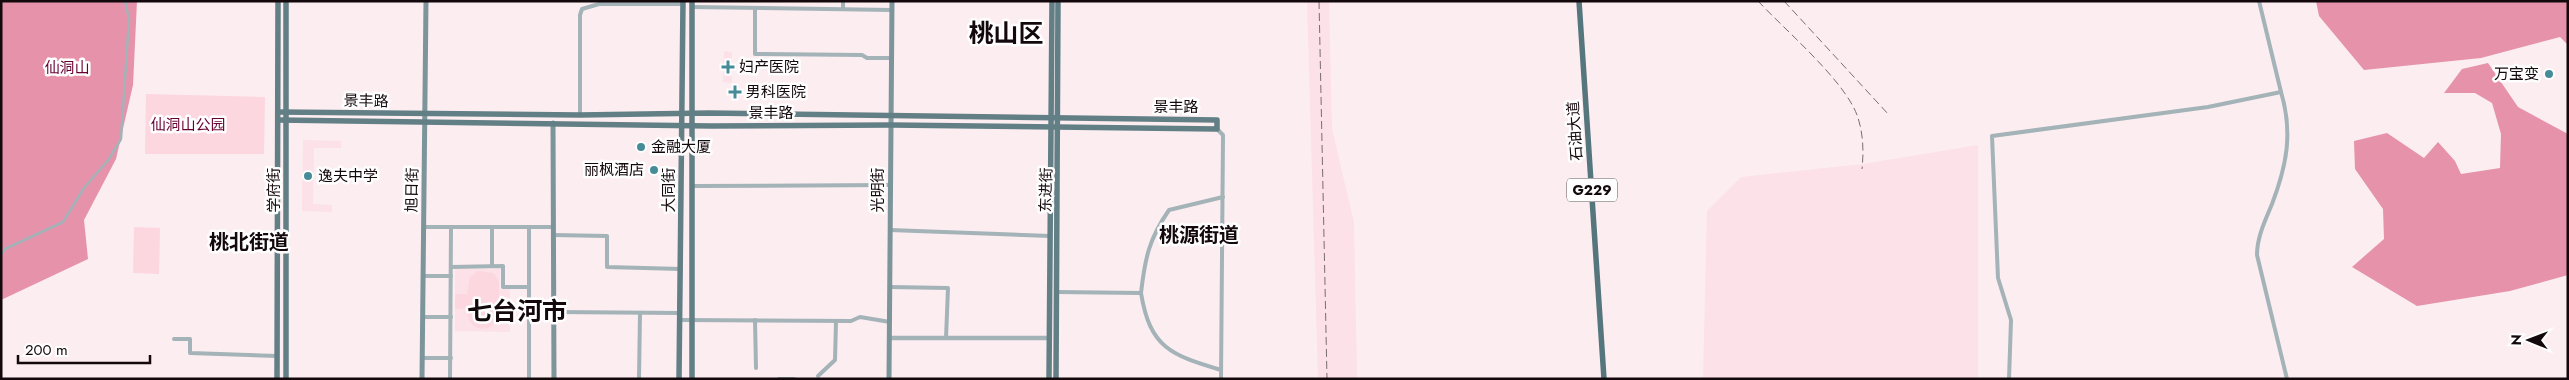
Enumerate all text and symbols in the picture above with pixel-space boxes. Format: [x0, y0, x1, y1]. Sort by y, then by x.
district label: 桃山区 [968, 15, 1044, 51]
place label: 妇产医院 [739, 56, 799, 78]
park label: 仙洞山 [44, 57, 90, 79]
marker: 妇产医院 [721, 60, 735, 74]
place label: 万宝变 [2494, 63, 2539, 85]
marker: 万宝变 [2543, 68, 2555, 80]
place label: 男科医院 [746, 81, 806, 103]
marker: 男科医院 [728, 85, 742, 99]
street label: 景丰路 [343, 90, 389, 112]
street label: 景丰路 [1153, 96, 1199, 118]
street label: 石油大道 [1562, 100, 1588, 162]
street label: 景丰路 [748, 102, 794, 124]
park label: 仙洞山公园 [150, 114, 226, 136]
place label: 金融大厦 [651, 136, 711, 158]
marker: 金融大厦 [635, 141, 647, 153]
place label: 丽枫酒店 [584, 159, 644, 181]
marker: 丽枫酒店 [648, 164, 660, 176]
place label: 逸夫中学 [318, 165, 378, 187]
street label: 学府街 [263, 167, 285, 213]
street label: 旭日街 [401, 167, 423, 213]
street label: 大同街 [658, 167, 680, 213]
street label: 光明街 [867, 167, 889, 213]
street label: 东进街 [1035, 167, 1057, 213]
marker: 逸夫中学 [302, 170, 314, 182]
road number: G229 [1567, 178, 1617, 202]
district label: 桃源街道 [1159, 221, 1239, 250]
district label: 桃北街道 [209, 228, 289, 257]
district label: 七台河市 [467, 293, 567, 329]
north arrow [2504, 315, 2554, 365]
scale bar [18, 332, 150, 364]
text: N [2506, 334, 2526, 346]
text: 200 m [25, 339, 68, 361]

